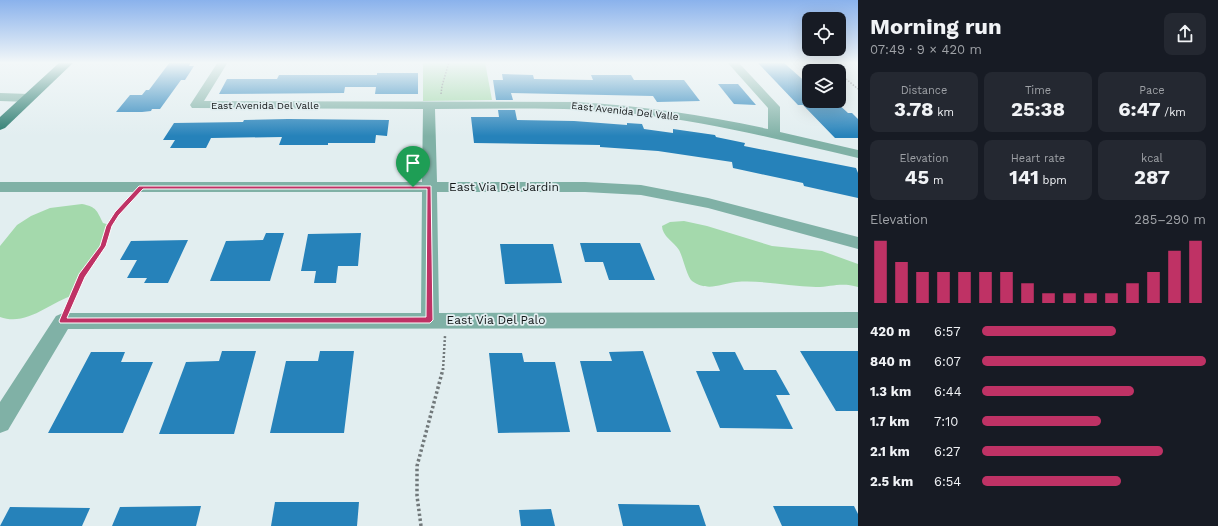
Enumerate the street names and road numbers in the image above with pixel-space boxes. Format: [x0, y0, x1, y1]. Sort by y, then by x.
street label: East Avenida Del Valle [211, 100, 319, 111]
street label: East Avenida Del Valle [571, 100, 679, 122]
street label: East Via Del Jardin [449, 180, 559, 194]
street label: East Via Del Palo [447, 313, 545, 327]

